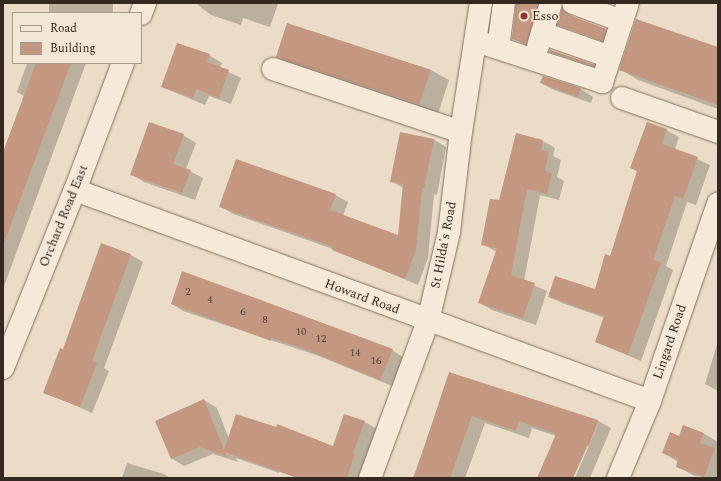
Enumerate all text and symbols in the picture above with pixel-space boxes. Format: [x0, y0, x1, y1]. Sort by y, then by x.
place label: Esso [532, 8, 559, 24]
marker: Esso [519, 11, 529, 21]
legend [12, 12, 142, 64]
text: Road [50, 19, 77, 38]
text: Building [50, 39, 96, 58]
street label: Orchard Road East [36, 163, 92, 269]
street label: St Hilda's Road [428, 200, 460, 290]
street label: Howard Road [322, 276, 402, 318]
house number: 2 [185, 285, 191, 299]
house number: 4 [207, 293, 213, 307]
street label: Lingard Road [650, 303, 690, 381]
house number: 6 [240, 305, 246, 319]
house number: 8 [262, 313, 268, 327]
house number: 10 [296, 325, 306, 339]
house number: 12 [316, 332, 326, 346]
house number: 14 [350, 346, 360, 360]
house number: 16 [371, 354, 381, 368]

